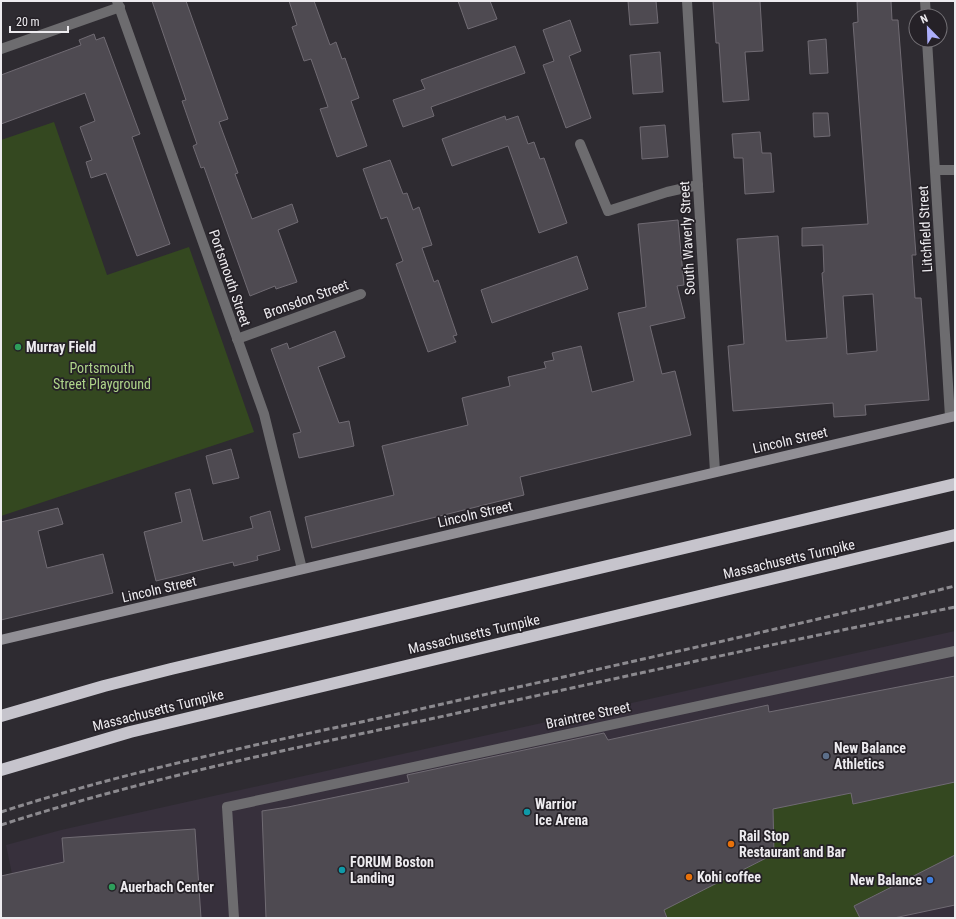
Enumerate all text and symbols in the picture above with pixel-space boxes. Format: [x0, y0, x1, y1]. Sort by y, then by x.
scale bar [10, 8, 68, 34]
north arrow [908, 8, 948, 48]
text: N [919, 12, 930, 27]
text: 20 m [16, 15, 40, 29]
street label: South Waverly Street [676, 181, 698, 295]
street label: Litchfield Street [915, 185, 935, 273]
street label: Portsmouth Street [206, 228, 254, 328]
street label: Bronsdon Street [262, 276, 350, 322]
place label: Murray Field [26, 339, 96, 355]
marker: Murray Field [13, 342, 23, 352]
park label: Portsmouth Street Playground [53, 360, 151, 392]
street label: Lincoln Street [751, 424, 829, 456]
street label: Lincoln Street [436, 498, 514, 530]
street label: Massachusetts Turnpike [722, 536, 857, 582]
street label: Lincoln Street [120, 573, 198, 605]
street label: Massachusetts Turnpike [407, 611, 542, 657]
street label: Massachusetts Turnpike [91, 686, 226, 734]
street label: Braintree Street [544, 698, 632, 732]
place label: New Balance Athletics [834, 740, 906, 772]
marker: New Balance Athletics [821, 751, 831, 761]
place label: Warrior Ice Arena [535, 796, 589, 828]
marker: Warrior Ice Arena [522, 807, 532, 817]
place label: Rail Stop Restaurant and Bar [739, 828, 846, 860]
marker: Rail Stop Restaurant and Bar [726, 839, 736, 849]
place label: FORUM Boston Landing [350, 854, 434, 886]
marker: FORUM Boston Landing [337, 865, 347, 875]
place label: Kohi coffee [697, 869, 761, 885]
marker: Kohi coffee [684, 872, 694, 882]
place label: New Balance [850, 872, 922, 888]
marker: New Balance [925, 875, 935, 885]
place label: Auerbach Center [120, 879, 214, 895]
marker: Auerbach Center [107, 882, 117, 892]

